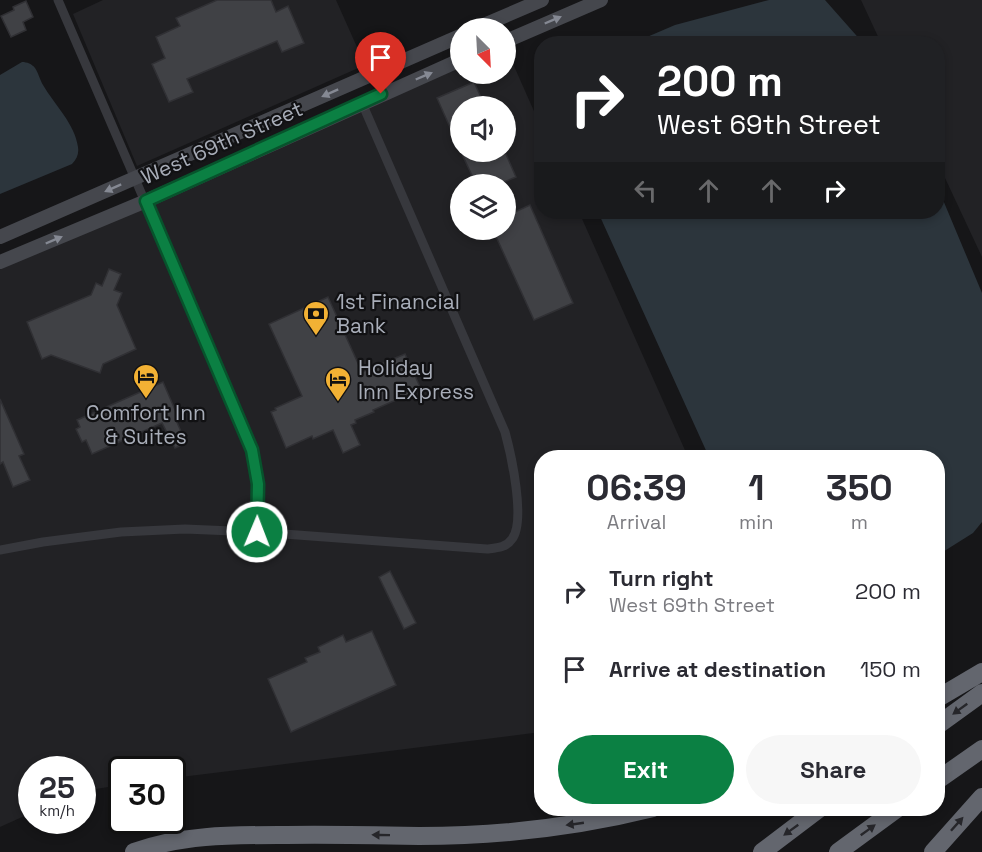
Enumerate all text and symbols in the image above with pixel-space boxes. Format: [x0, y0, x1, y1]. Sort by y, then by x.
one-way arrow [544, 15, 562, 25]
north arrow [450, 18, 516, 84]
map controls [450, 18, 516, 240]
pin [355, 32, 406, 94]
icon: arrive [364, 41, 397, 74]
text: 200 m [657, 55, 783, 108]
icon: right [558, 60, 636, 138]
one-way arrow [416, 71, 434, 81]
one-way arrow [321, 89, 339, 98]
street label: West 69th Street [137, 95, 307, 190]
button: sound [450, 96, 516, 162]
text: West 69th Street [657, 107, 881, 142]
button: layers [450, 174, 516, 240]
icon: left [629, 174, 662, 207]
icon: ahead [692, 174, 725, 207]
icon: ahead [755, 174, 788, 207]
icon: right [818, 174, 851, 207]
one-way arrow [104, 184, 122, 193]
one-way arrow [45, 235, 63, 244]
place label: 1st Financial Bank [336, 288, 460, 339]
bank icon: 1st Financial Bank [301, 299, 331, 337]
place label: Holiday Inn Express [358, 354, 474, 405]
hotel icon: Comfort Inn & Suites [131, 362, 161, 400]
hotel icon: Holiday Inn Express [323, 365, 353, 403]
place label: Comfort Inn & Suites [86, 399, 206, 450]
text: 06:39 [586, 465, 687, 511]
text: 1 [748, 465, 764, 511]
text: 350 [826, 465, 893, 511]
position arrow [225, 500, 289, 564]
text: Arrival [607, 509, 666, 535]
text: min [739, 509, 773, 535]
text: m [851, 509, 868, 535]
text: Turn right [609, 564, 714, 592]
icon: right [558, 575, 591, 608]
text: 200 m [855, 577, 921, 605]
text: West 69th Street [609, 592, 775, 618]
icon: arrive [558, 653, 591, 686]
text: Arrive at destination [609, 655, 826, 683]
text: 150 m [860, 655, 921, 683]
one-way arrow [952, 703, 968, 715]
button: Exit [558, 735, 734, 804]
button: Share [746, 735, 921, 804]
speed limit sign: 30 [108, 756, 186, 834]
text: 25 [39, 768, 75, 807]
text: km/h [39, 801, 75, 820]
one-way arrow [950, 817, 963, 832]
one-way arrow [566, 819, 585, 828]
one-way arrow [783, 824, 799, 836]
one-way arrow [859, 824, 875, 836]
one-way arrow [372, 830, 391, 840]

